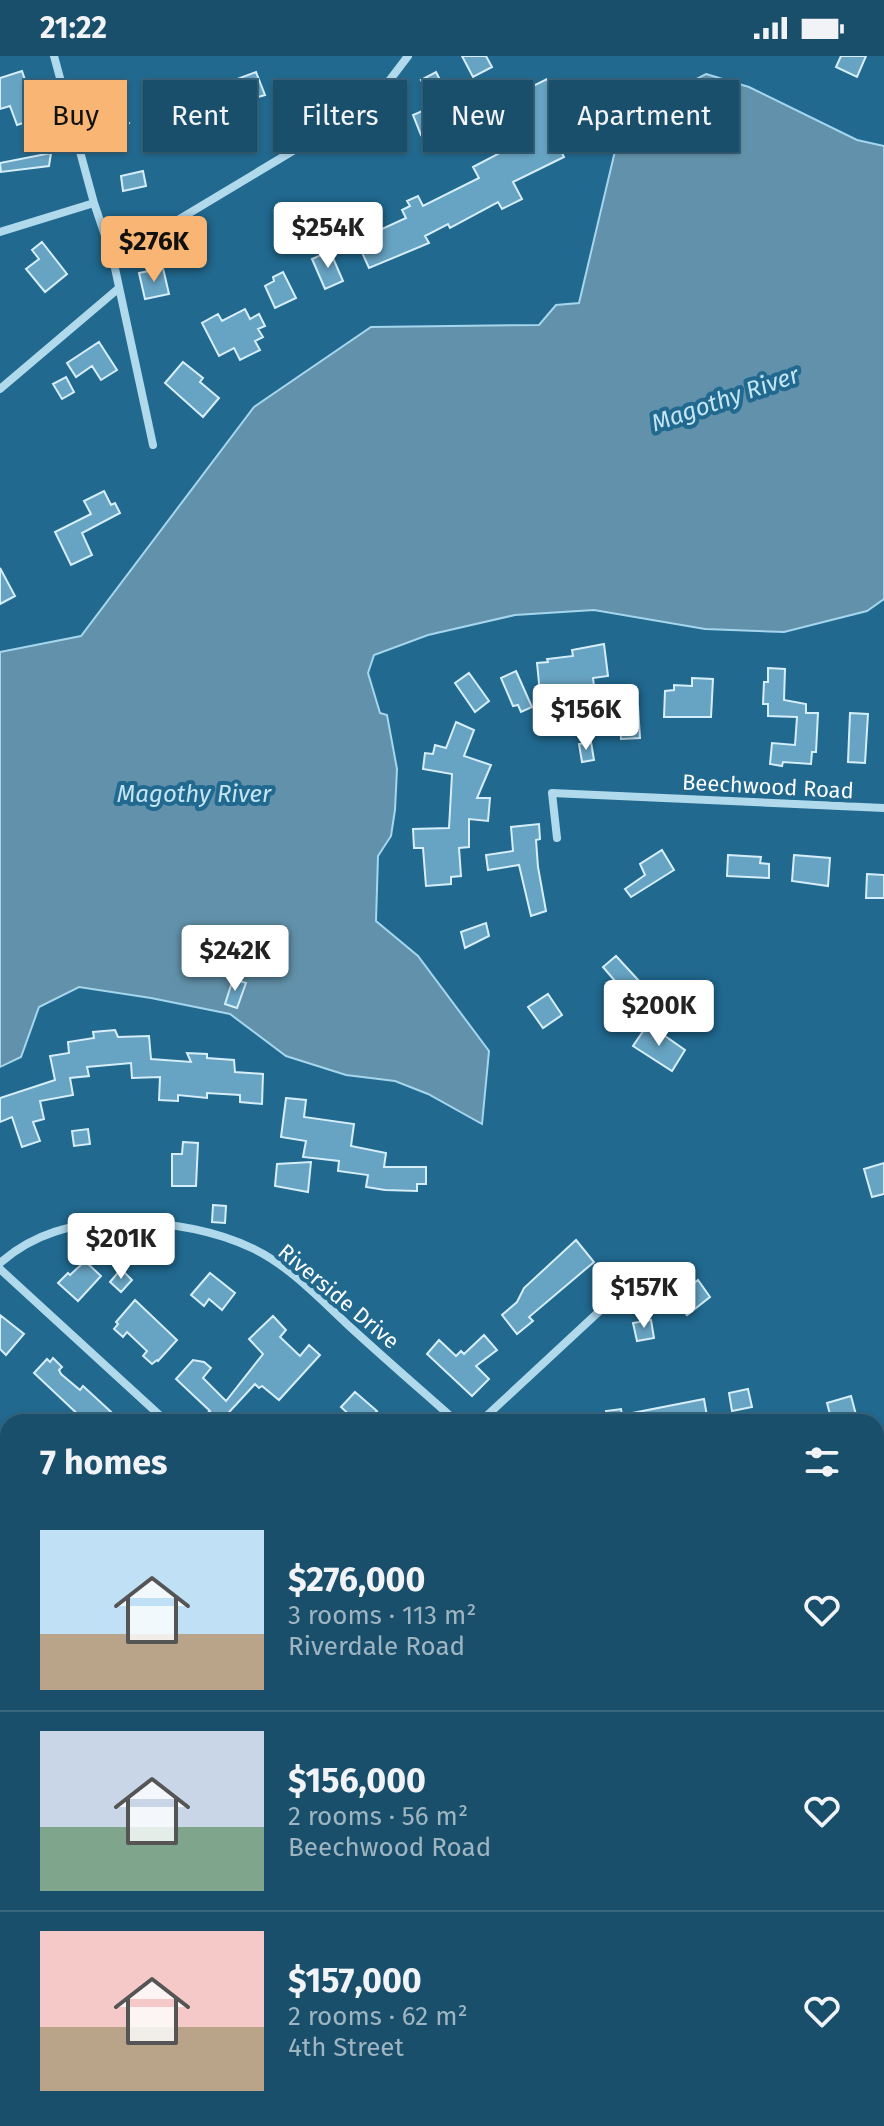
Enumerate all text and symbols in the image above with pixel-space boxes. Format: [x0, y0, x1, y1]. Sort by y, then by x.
text: 21:22 [40, 10, 107, 46]
chip: Buy [24, 80, 127, 152]
chip: Rent [143, 80, 257, 152]
chip: Filters [273, 80, 407, 152]
chip: New [423, 80, 533, 152]
chip: Apartment [549, 80, 739, 152]
pin: $254K [272, 202, 384, 270]
text: $254K [292, 212, 364, 243]
pin: $276K [98, 216, 210, 284]
text: $276K [119, 226, 189, 257]
water label: Magothy River [647, 360, 803, 437]
pin: $156K [530, 684, 642, 752]
text: $156K [551, 694, 621, 725]
street label: Beechwood Road [681, 769, 855, 804]
water label: Magothy River [117, 780, 272, 808]
pin: $242K [179, 925, 291, 993]
text: $242K [200, 935, 270, 966]
pin: $200K [603, 980, 715, 1048]
text: $200K [622, 990, 696, 1021]
pin: $201K [65, 1213, 177, 1281]
text: $201K [86, 1223, 156, 1254]
street label: Riverside Drive [273, 1238, 405, 1355]
pin: $157K [588, 1262, 700, 1330]
text: $157K [610, 1272, 678, 1303]
icon: filters [800, 1440, 844, 1484]
text: 7 homes [40, 1442, 167, 1483]
text: $276,000 [288, 1559, 425, 1600]
icon: home [104, 1562, 200, 1658]
icon: heart [800, 1588, 844, 1632]
text: 3 rooms · 113 m² [288, 1600, 477, 1631]
text: Riverdale Road [288, 1631, 465, 1662]
text: $156,000 [288, 1760, 426, 1801]
icon: home [104, 1763, 200, 1859]
icon: heart [800, 1789, 844, 1833]
text: 2 rooms · 56 m² [288, 1801, 468, 1832]
text: Beechwood Road [288, 1832, 491, 1863]
text: $157,000 [288, 1960, 422, 2001]
icon: home [104, 1963, 200, 2059]
icon: heart [800, 1989, 844, 2033]
text: 2 rooms · 62 m² [288, 2001, 468, 2032]
text: 4th Street [288, 2032, 404, 2063]

